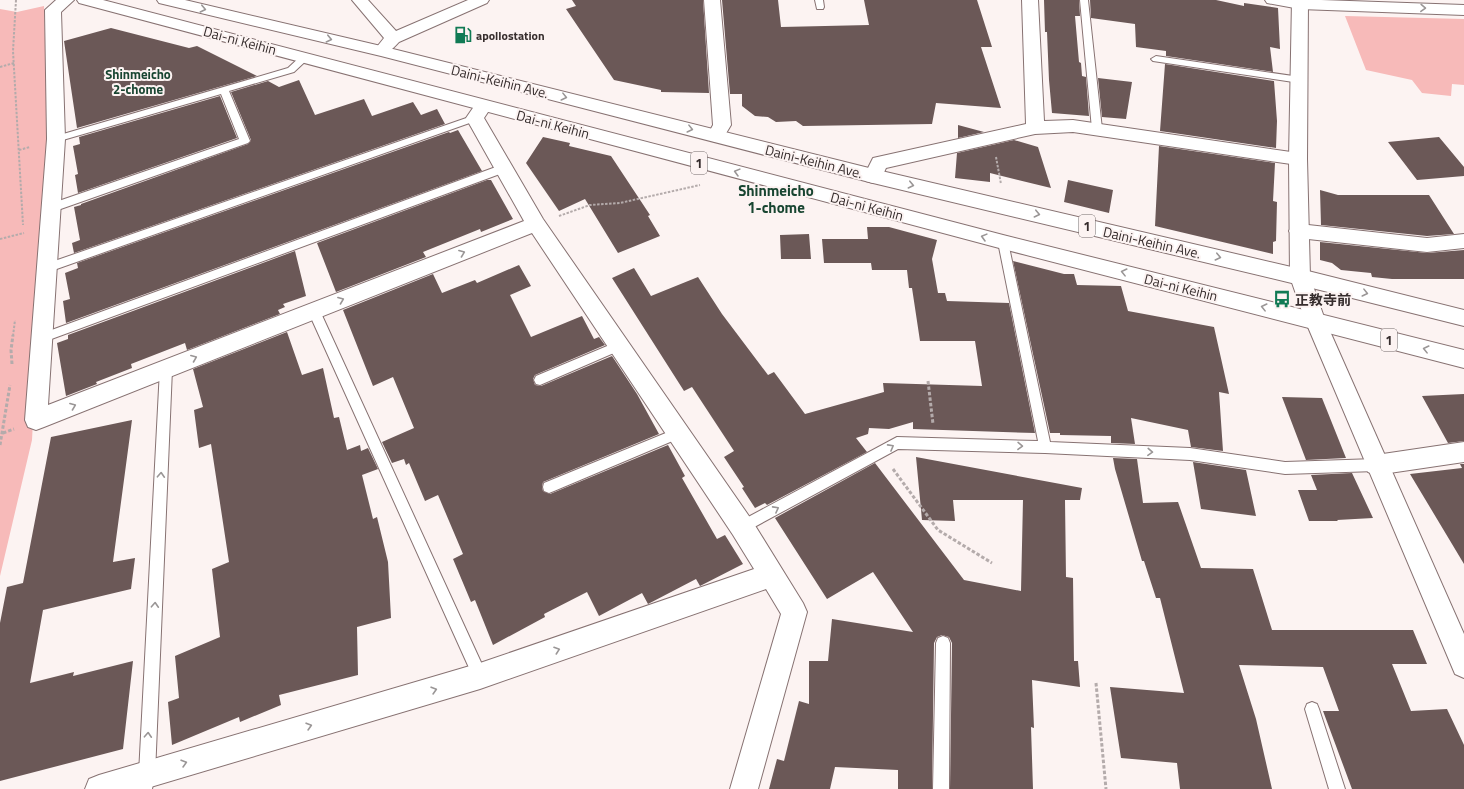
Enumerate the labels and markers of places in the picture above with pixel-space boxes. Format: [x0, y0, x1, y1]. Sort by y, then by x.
fuel station icon: apollostation [453, 25, 473, 45]
place label: apollostation [476, 26, 545, 45]
bus stop icon: 正教寺前 [1272, 289, 1292, 309]
place label: 正教寺前 [1295, 289, 1351, 310]

